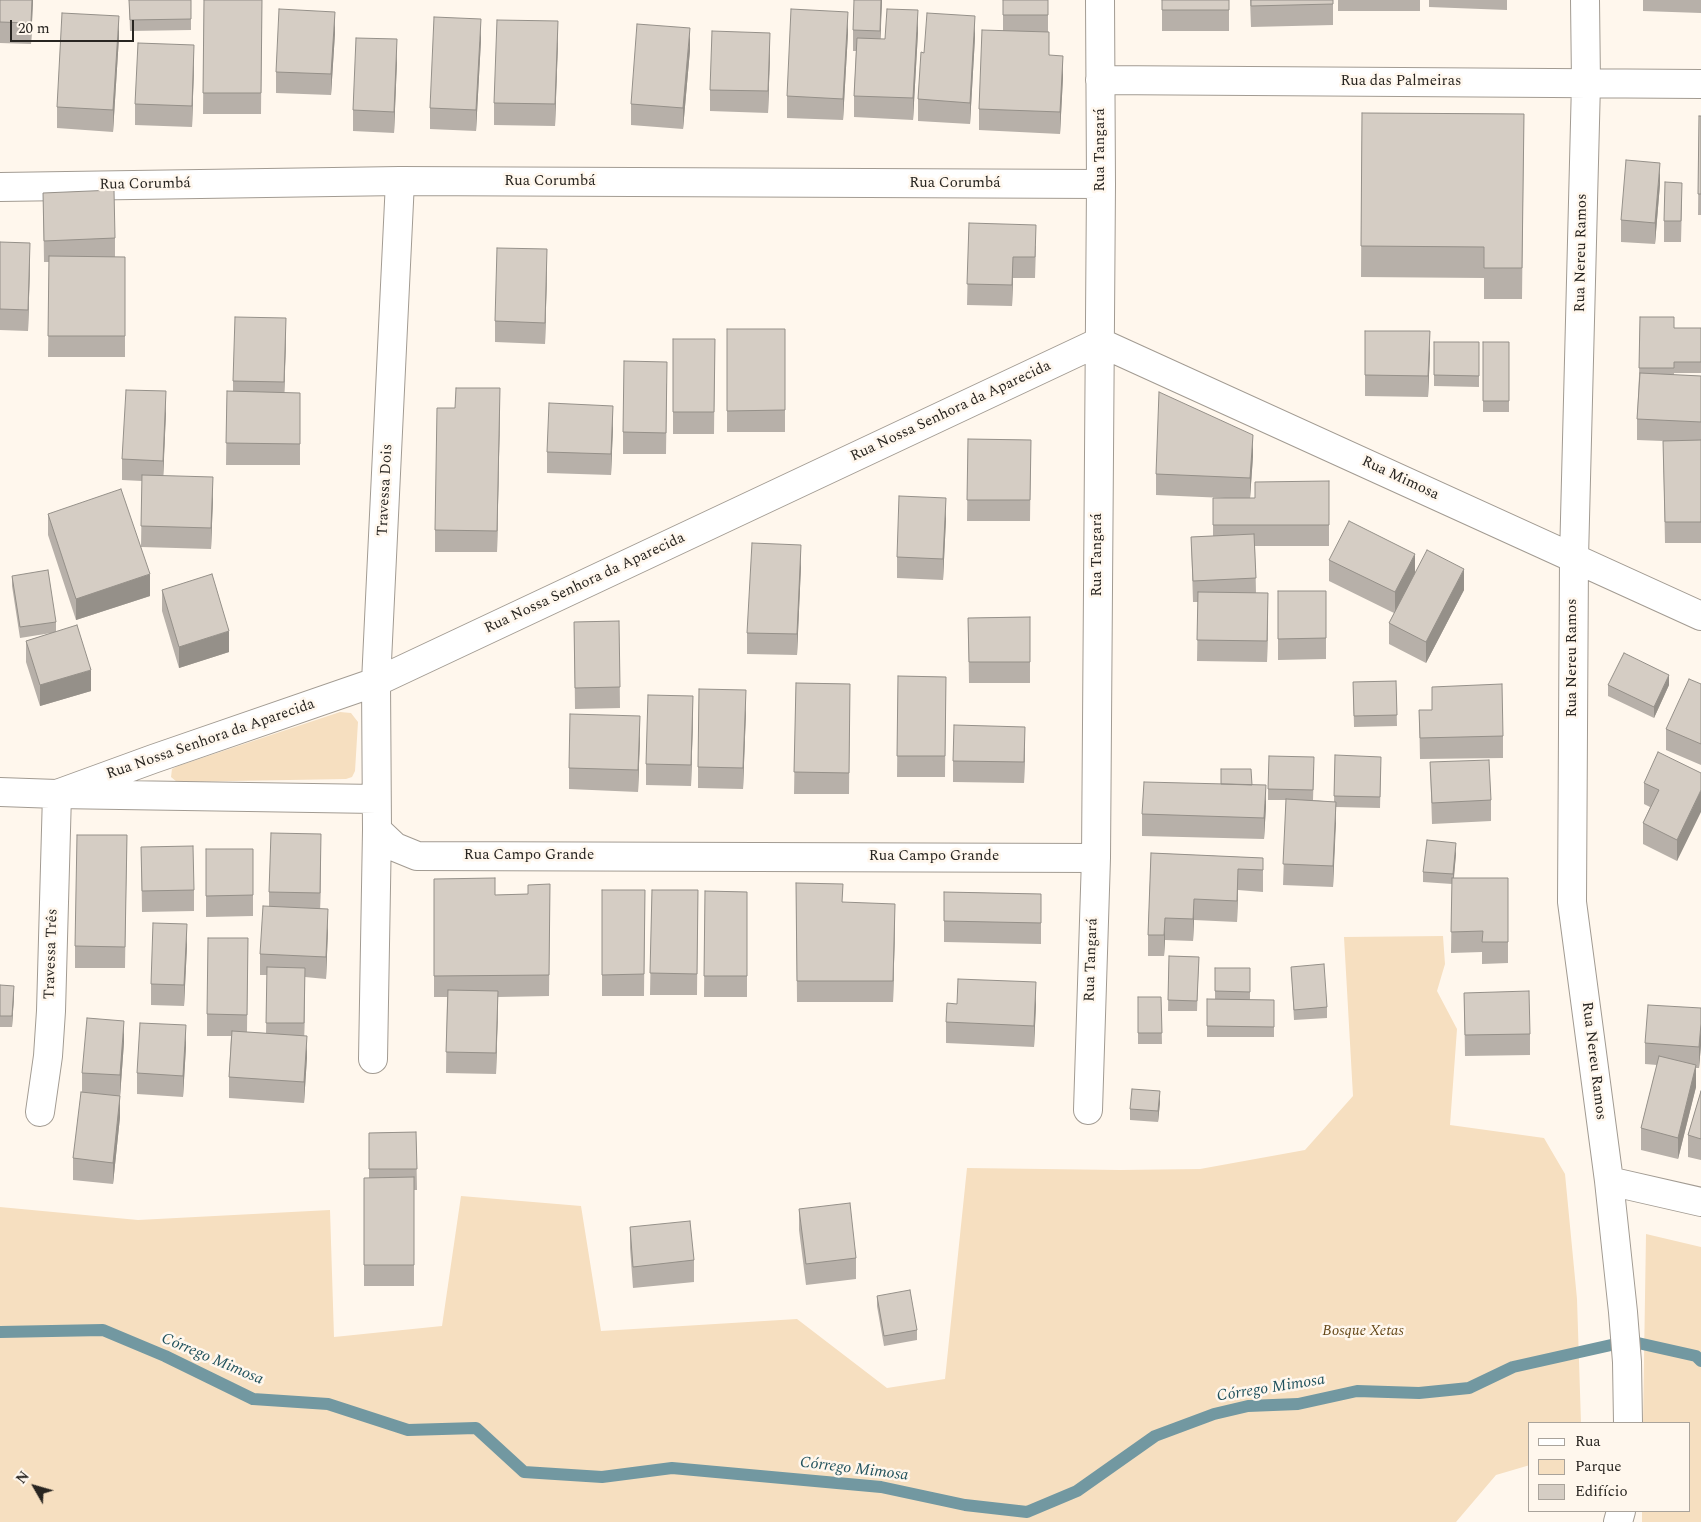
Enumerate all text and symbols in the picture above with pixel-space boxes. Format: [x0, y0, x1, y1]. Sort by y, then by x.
scale bar [12, 10, 136, 42]
text: 20 m [18, 17, 50, 40]
street label: Rua das Palmeiras [1340, 73, 1462, 91]
street label: Rua Tangará [1092, 108, 1110, 192]
street label: Rua Corumbá [504, 173, 596, 191]
street label: Rua Corumbá [99, 175, 191, 195]
street label: Rua Corumbá [909, 175, 1001, 193]
street label: Rua Nereu Ramos [1572, 193, 1592, 313]
street label: Rua Nossa Senhora da Aparecida [848, 358, 1054, 466]
street label: Travessa Dois [375, 443, 397, 537]
street label: Rua Mimosa [1358, 453, 1442, 505]
street label: Rua Tangará [1089, 513, 1107, 597]
street label: Rua Nossa Senhora da Aparecida [482, 530, 688, 638]
street label: Rua Nereu Ramos [1564, 599, 1582, 717]
street label: Rua Nossa Senhora da Aparecida [104, 696, 318, 784]
street label: Rua Campo Grande [464, 847, 594, 865]
street label: Rua Campo Grande [869, 848, 999, 866]
street label: Travessa Três [41, 908, 63, 1000]
street label: Rua Tangará [1082, 918, 1102, 1002]
street label: Rua Nereu Ramos [1577, 1001, 1609, 1121]
park label: Bosque Xetas [1322, 1323, 1404, 1341]
water label: Córrego Mimosa [158, 1330, 266, 1390]
water label: Córrego Mimosa [1216, 1371, 1326, 1407]
legend [1528, 1422, 1691, 1512]
text: Rua [1575, 1430, 1601, 1453]
water label: Córrego Mimosa [799, 1454, 909, 1486]
text: Parque [1575, 1455, 1622, 1478]
north arrow [10, 1462, 60, 1512]
text: N [11, 1466, 35, 1488]
text: Edifício [1575, 1480, 1628, 1503]

